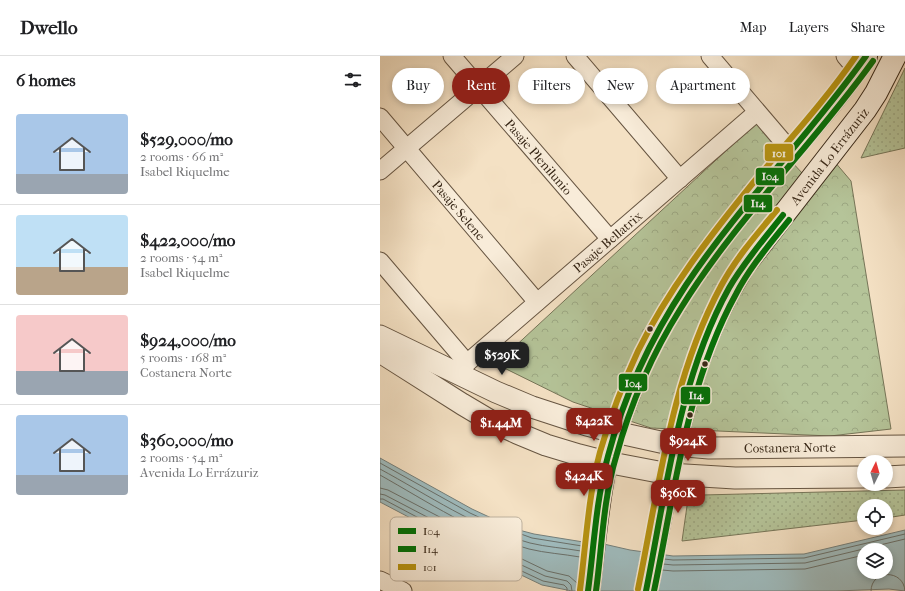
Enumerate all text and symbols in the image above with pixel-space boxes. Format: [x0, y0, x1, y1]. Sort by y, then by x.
text: Dwello [20, 17, 78, 39]
text: Map [740, 19, 767, 36]
text: Layers [789, 19, 829, 36]
text: Share [851, 19, 885, 36]
chip: Buy [392, 68, 444, 104]
chip: Rent [452, 68, 510, 104]
chip: Filters [518, 68, 585, 104]
chip: New [593, 68, 648, 104]
chip: Apartment [656, 68, 750, 104]
icon: filters [342, 69, 364, 91]
text: 6 homes [16, 70, 76, 90]
street label: Avenida Lo Errázuriz [786, 104, 872, 208]
street label: Pasaje Plenilunio [502, 116, 576, 198]
text: $529,000/mo [140, 129, 233, 149]
icon: home [48, 130, 96, 178]
line badge: 101 [764, 143, 794, 162]
text: 101 [772, 147, 786, 160]
text: 2 rooms · 66 m² [140, 149, 223, 164]
text: Isabel Riquelme [140, 164, 230, 179]
line badge: I04 [755, 167, 785, 186]
text: I04 [762, 170, 779, 183]
street label: Pasaje Selene [429, 177, 489, 244]
line badge: I14 [743, 194, 773, 213]
text: I14 [751, 197, 766, 210]
street label: Pasaje Bellatrix [570, 208, 645, 275]
text: $422,000/mo [140, 230, 235, 250]
icon: home [48, 231, 96, 279]
text: 2 rooms · 54 m² [140, 250, 222, 265]
text: Isabel Riquelme [140, 265, 230, 280]
unlabelled marker [645, 324, 655, 334]
text: $924,000/mo [140, 330, 236, 350]
icon: home [48, 331, 96, 379]
pin: $529K [474, 342, 530, 376]
text: $529K [484, 347, 520, 362]
text: 5 rooms · 168 m² [140, 350, 226, 365]
unlabelled marker [700, 359, 710, 369]
text: Costanera Norte [140, 365, 232, 380]
line badge: I04 [618, 373, 648, 392]
text: I04 [625, 377, 642, 390]
line badge: I14 [680, 386, 711, 405]
text: I14 [689, 389, 704, 402]
pin: $422K [566, 408, 622, 442]
pin: $1.44M [468, 410, 534, 444]
unlabelled marker [685, 410, 695, 420]
text: $422K [575, 413, 613, 428]
text: $1.44M [480, 415, 522, 430]
pin: $924K [660, 428, 716, 462]
text: $360,000/mo [140, 430, 233, 450]
icon: home [48, 431, 96, 479]
text: $924K [669, 433, 707, 448]
street label: Costanera Norte [744, 439, 837, 455]
text: 2 rooms · 54 m² [140, 450, 222, 465]
north arrow [857, 455, 893, 491]
map controls [857, 455, 893, 579]
pin: $424K [556, 463, 612, 497]
text: Avenida Lo Errázuriz [140, 465, 259, 480]
text: $424K [565, 468, 603, 483]
pin: $360K [650, 480, 706, 514]
text: $360K [660, 485, 696, 500]
button: locate [857, 499, 893, 535]
legend [390, 517, 522, 581]
text: I04 [423, 525, 440, 538]
text: I14 [423, 543, 438, 556]
button: layers [857, 543, 893, 579]
text: 101 [423, 561, 437, 574]

